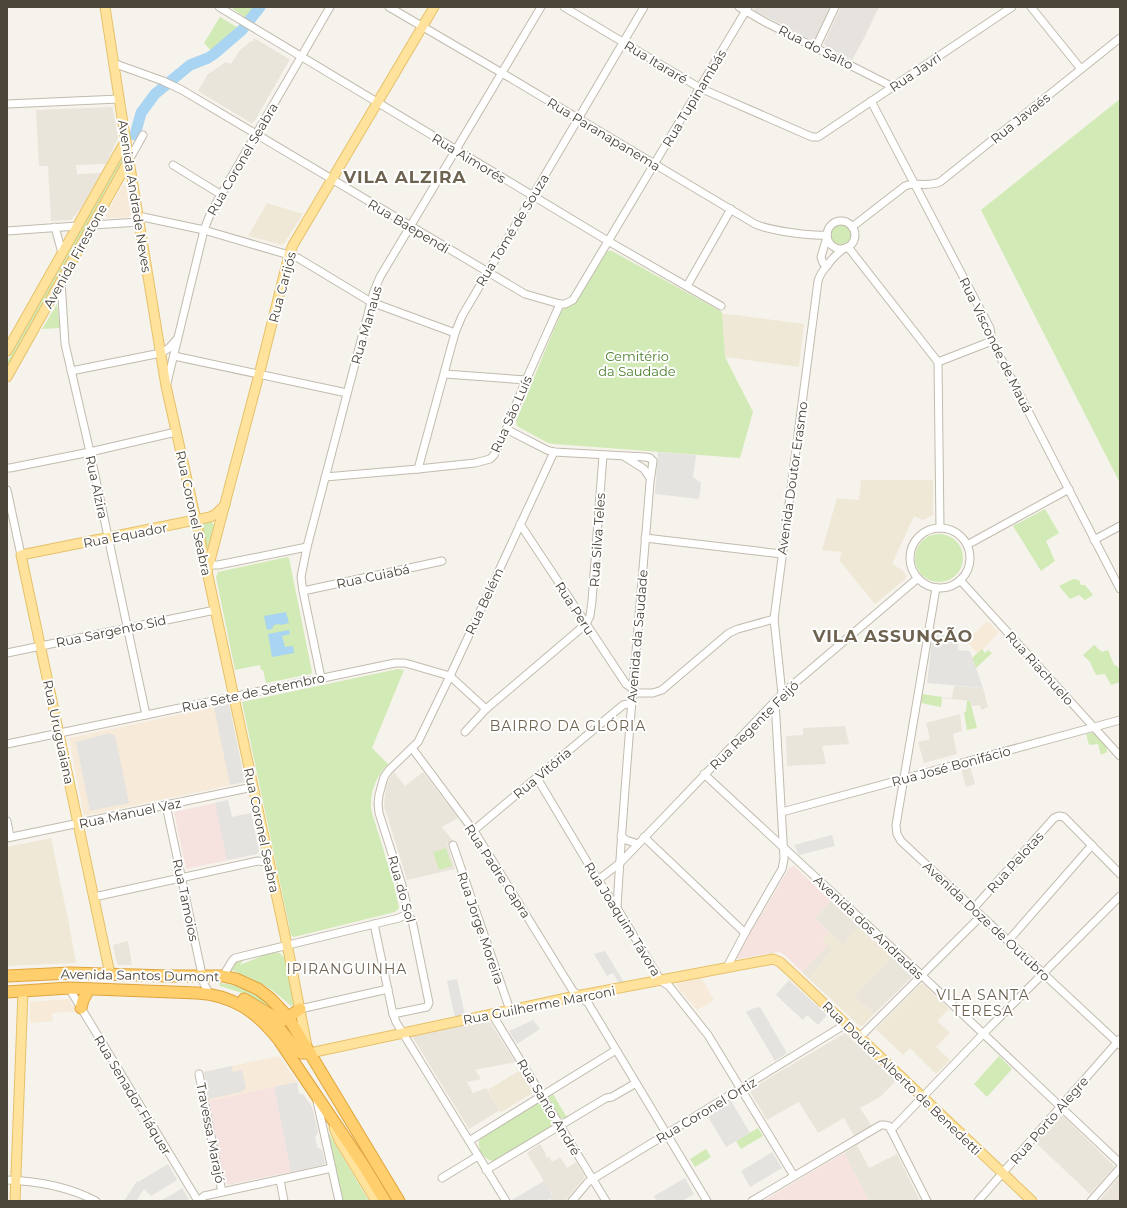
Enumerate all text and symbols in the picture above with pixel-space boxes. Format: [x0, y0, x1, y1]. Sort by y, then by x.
street label: Rua do Salto [776, 21, 856, 73]
street label: Rua Itararé [621, 37, 691, 87]
street label: Rua Tupinambás [659, 46, 729, 150]
street label: Rua Javri [886, 49, 944, 95]
street label: Rua Javaés [987, 89, 1053, 147]
street label: Rua Paranapanema [544, 94, 664, 174]
street label: Rua Coronel Seabra [203, 100, 281, 218]
street label: Avenida Andrade Neves [115, 118, 155, 274]
street label: Rua Aimorés [429, 130, 509, 186]
district label: VILA ALZIRA [343, 167, 466, 187]
street label: Rua Tomé de Souza [472, 171, 552, 289]
street label: Rua Baependi [365, 195, 453, 257]
street label: Avenida Firestone [40, 201, 110, 311]
street label: Rua Carijós [265, 250, 299, 324]
street label: Rua Visconde de Mauá [956, 275, 1036, 415]
street label: Rua Manaus [347, 284, 385, 366]
park label: Cemitério da Saudade [598, 348, 676, 379]
street label: Rua São Luís [487, 373, 535, 455]
street label: Avenida Doutor Erasmo [773, 400, 811, 556]
street label: Rua Coronel Seabra [173, 449, 215, 577]
street label: Rua Alzira [82, 454, 112, 520]
street label: Rua Silva Teles [586, 492, 608, 588]
street label: Rua Equador [82, 519, 168, 551]
street label: Rua Cuiabá [335, 560, 411, 592]
street label: Rua Belém [462, 565, 506, 637]
street label: Avenida da Saudade [623, 569, 651, 703]
street label: Rua Peru [552, 578, 598, 638]
street label: Rua Sargento Sid [54, 611, 168, 651]
district label: VILA ASSUNÇÃO [812, 626, 973, 646]
street label: Rua Riachuelo [1003, 628, 1077, 708]
street label: Rua Sete de Setembro [180, 669, 326, 715]
street label: Rua Regente Feijó [706, 677, 802, 773]
street label: Rua Uruguaiana [40, 678, 78, 786]
district label: BAIRRO DA GLÓRIA [490, 717, 646, 735]
street label: Rua José Bonifácio [890, 742, 1012, 790]
street label: Rua Vitória [510, 744, 574, 802]
street label: Rua Coronel Seabra [241, 766, 283, 894]
street label: Rua Manuel Vaz [77, 794, 183, 832]
street label: Rua Padre Capra [462, 821, 534, 921]
street label: Rua Pelotas [983, 828, 1047, 896]
street label: Rua do Sol [385, 854, 419, 924]
street label: Rua Tamoios [169, 857, 203, 943]
street label: Avenida Doze de Outubro [920, 858, 1054, 984]
street label: Rua Joaquim Távora [581, 859, 665, 979]
street label: Rua Jorge Moreira [454, 869, 508, 987]
street label: Avenida dos Andradas [811, 872, 927, 982]
district label: IPIRANGUINHA [287, 960, 407, 978]
street label: Avenida Santos Dumont [61, 966, 219, 984]
street label: Rua Guilherme Marconi [462, 982, 616, 1028]
district label: VILA SANTA TERESA [936, 986, 1030, 1020]
street label: Rua Doutor Alberto de Benedetti [819, 998, 985, 1158]
street label: Rua Senador Fláquer [91, 1032, 175, 1158]
street label: Rua Santo André [514, 1056, 584, 1158]
street label: Rua Coronel Ortiz [653, 1073, 760, 1146]
street label: Rua Porto Alegre [1007, 1073, 1092, 1167]
street label: Travessa Marajó [193, 1081, 229, 1185]

